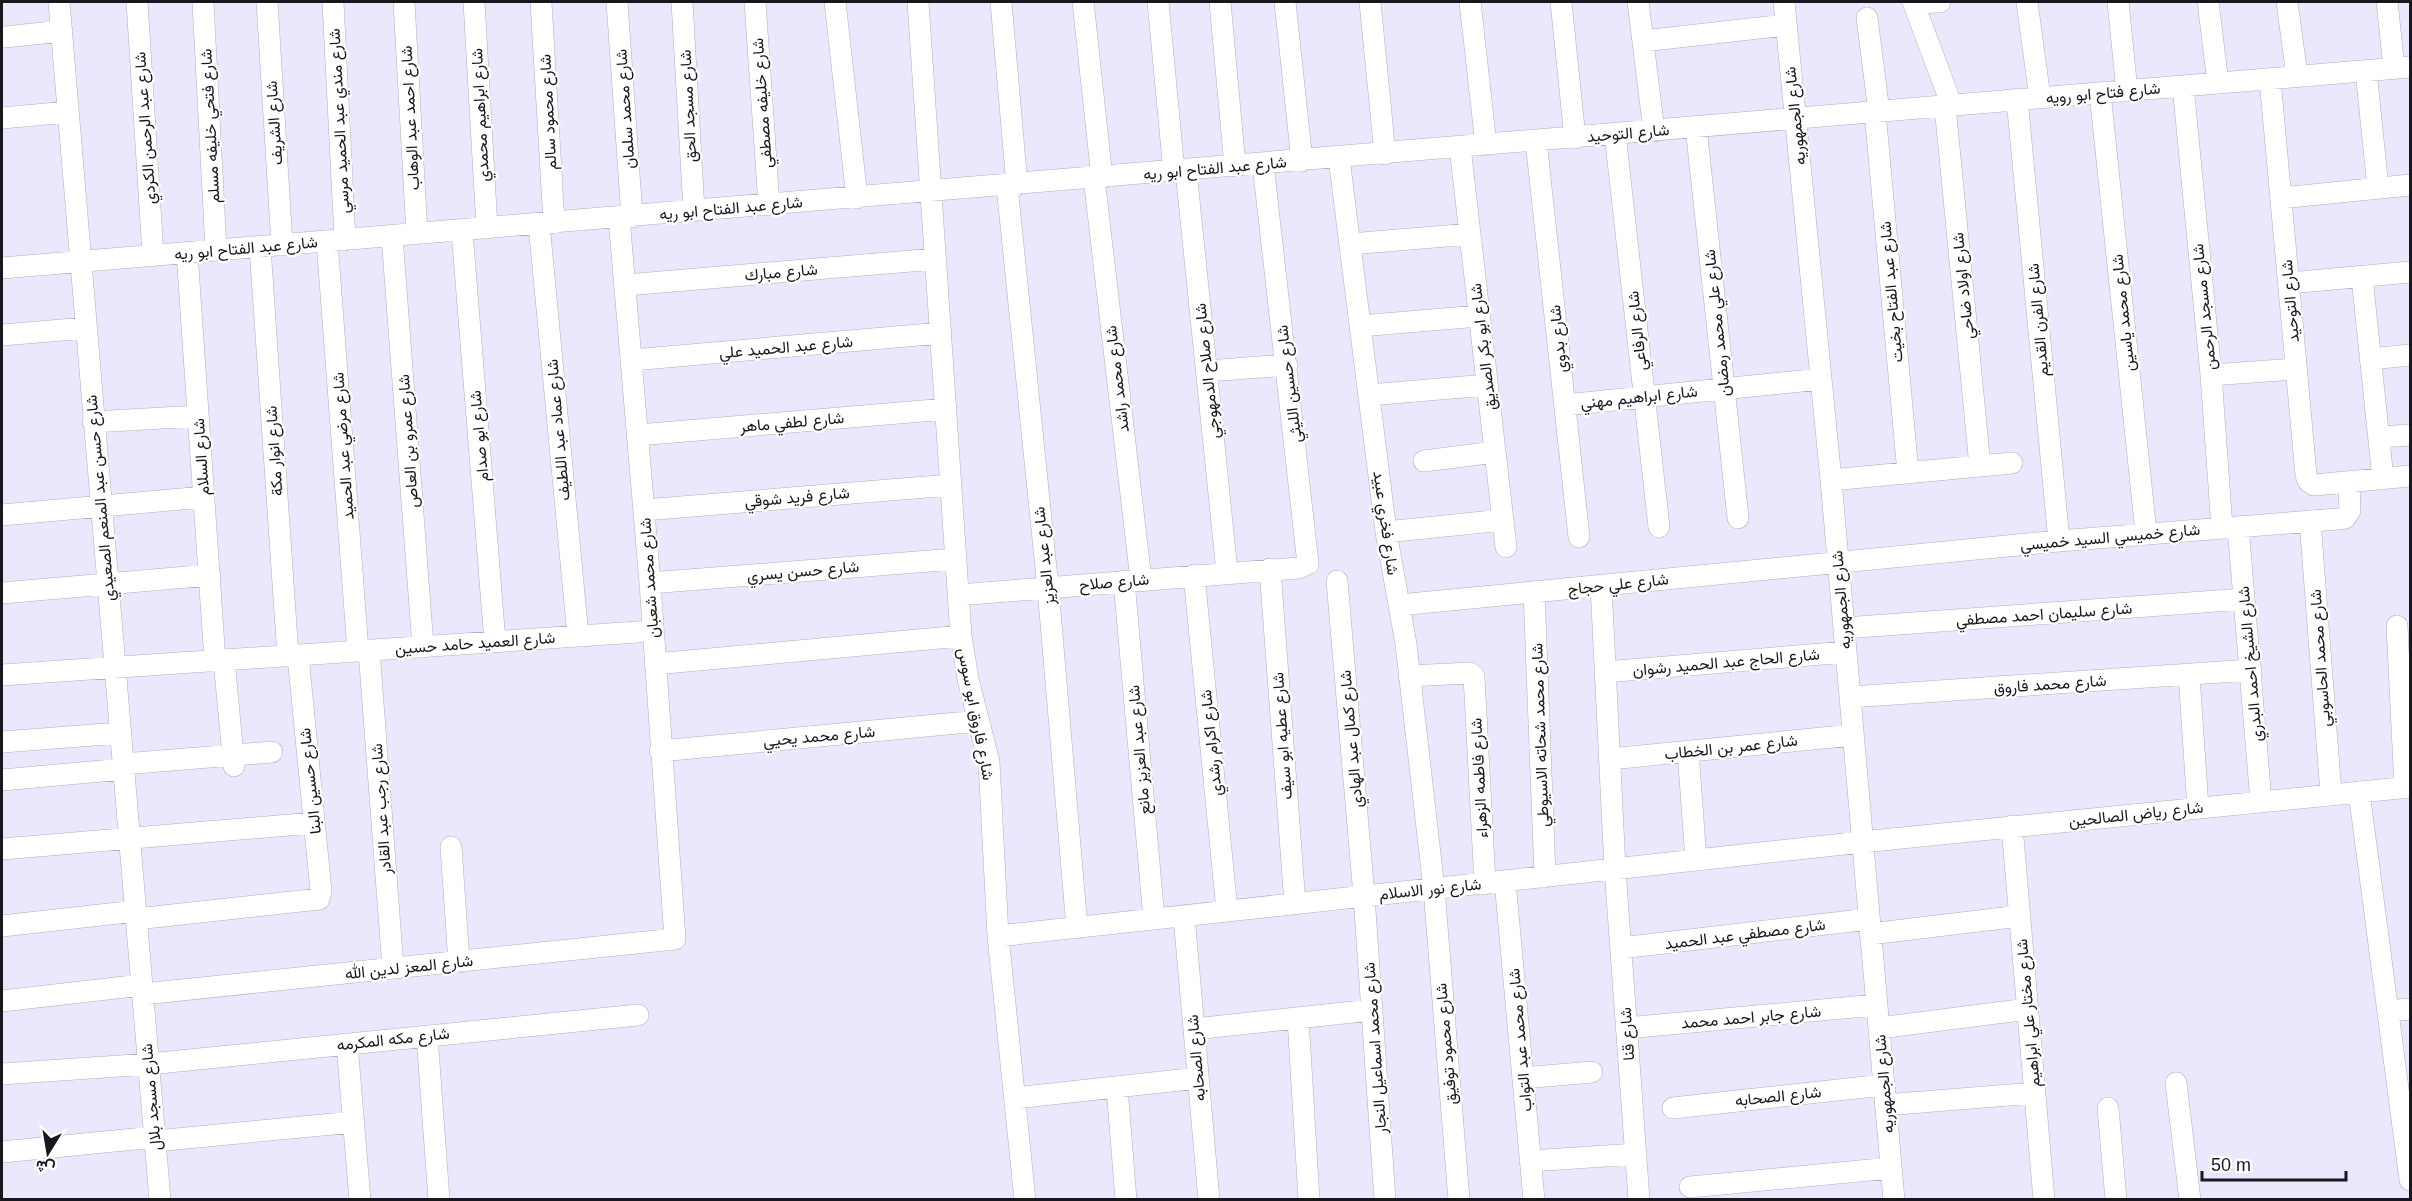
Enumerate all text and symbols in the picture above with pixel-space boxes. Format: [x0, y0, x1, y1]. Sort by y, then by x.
street label: شارع مندي عبد الحميد مرسي [326, 28, 357, 214]
street label: شارع خليفه مصطفي [749, 37, 780, 169]
street label: شارع احمد عبد الوهاب [398, 45, 425, 191]
street label: شارع فتحي خليفه مسلم [197, 48, 228, 204]
street label: شارع ابراهيم محمدي [468, 48, 497, 182]
street label: شارع محمد سلمان [612, 48, 641, 169]
street label: شارع مسجد الحق [677, 49, 702, 163]
street label: شارع عبد الرحمن الكردي [131, 51, 164, 205]
street label: شارع محمود سالم [536, 53, 563, 170]
street label: شارع الجمهوريه [1781, 66, 1812, 166]
street label: شارع الشريف [263, 80, 288, 166]
street label: شارع فتاح ابو رويه [2045, 80, 2161, 109]
street label: شارع التوحيد [1586, 121, 1670, 148]
street label: شارع عبد الفتاح ابو ريه [1143, 153, 1288, 186]
street label: شارع عبد الفتاح ابو ريه [659, 193, 804, 226]
street label: شارع عبد الفتاح بخيت [1876, 221, 1909, 363]
street label: شارع اولاد ضاحي [1949, 231, 1982, 340]
street label: شارع عبد الفتاح ابو ريه [174, 233, 319, 266]
street label: شارع مسجد الرحمن [2189, 243, 2222, 371]
street label: شارع علي محمد رمضان [1701, 248, 1738, 397]
street label: شارع محمد ياسين [2108, 253, 2141, 373]
street label: شارع التوحيد [2278, 259, 2305, 343]
street label: شارع مبارك [744, 260, 819, 287]
street label: شارع الفرن القديم [2025, 262, 2054, 377]
street label: شارع ابو بكر الصديق [1467, 282, 1502, 412]
street label: شارع الرفاعي [1624, 290, 1655, 372]
street label: شارع صلاح الدمهوجي [1191, 302, 1228, 440]
street label: شارع بدوي [1546, 304, 1575, 374]
street label: شارع محمد راشد [1102, 324, 1135, 433]
street label: شارع حسين الليثي [1273, 324, 1310, 444]
street label: شارع عبد الحميد علي [718, 333, 854, 366]
street label: شارع عماد عبد اللطيف [543, 358, 576, 502]
street label: شارع مرضي عبد الحميد [329, 371, 362, 520]
street label: شارع عمرو بن العاص [395, 373, 424, 508]
street label: شارع ابراهيم مهني [1580, 382, 1699, 417]
street label: شارع ابو صدام [467, 389, 494, 482]
street label: شارع حسن عبد المنعم الصعيدي [83, 394, 122, 602]
street label: شارع انوار مكة [262, 405, 289, 497]
street label: شارع لطفي ماهر [738, 409, 845, 440]
street label: شارع السلام [190, 417, 215, 496]
street label: شارع فخري عبيد [1365, 470, 1402, 577]
street label: شارع فريد شوقي [744, 484, 851, 515]
street label: شارع عبد العزيز [1030, 506, 1061, 607]
street label: شارع محمد شعبان [636, 517, 665, 639]
street label: شارع خميسي السيد خميسي [2019, 521, 2201, 558]
street label: شارع الجمهوريه [1828, 550, 1857, 650]
street label: شارع حسن يسري [746, 558, 860, 589]
street label: شارع صلاح [1078, 570, 1150, 597]
street label: شارع علي حجاج [1567, 570, 1670, 603]
street label: شارع الشيخ احمد البدري [2235, 585, 2270, 743]
street label: شارع محمد الحاسوبي [2307, 588, 2338, 727]
street label: شارع سليمان احمد مصطفي [1955, 599, 2133, 634]
street label: شارع العميد حامد حسين [394, 629, 556, 660]
street label: شارع محمد شحاته الاسيوطي [1528, 643, 1557, 827]
street label: شارع الحاج عبد الحميد رشوان [1632, 645, 1820, 682]
street label: شارع فاروق ابو سوس [952, 646, 997, 782]
street label: شارع كمال عبد الهادي [1337, 669, 1370, 808]
street label: شارع عطيه ابو سيف [1269, 672, 1298, 800]
street label: شارع محمد فاروق [1993, 672, 2107, 699]
street label: شارع عبد العزيز مانع [1125, 684, 1156, 816]
street label: شارع اكرام رشدي [1197, 688, 1230, 797]
street label: شارع فاطمه الزهراء [1467, 717, 1494, 838]
street label: شارع محمد يحيي [762, 723, 876, 754]
street label: شارع حسين البنا [296, 727, 327, 835]
street label: شارع عمر بن الخطاب [1664, 732, 1799, 765]
street label: شارع رجب عبد القادر [368, 743, 397, 876]
street label: شارع رياض الصالحين [2068, 798, 2205, 833]
street label: شارع نور الاسلام [1378, 875, 1482, 906]
street label: شارع مصطفي عبد الحميد [1664, 916, 1827, 957]
street label: شارع مختار علي ابراهيم [2013, 938, 2048, 1088]
street label: شارع المعز لدين الله [344, 951, 474, 985]
street label: شارع محمد اسماعيل النجار [1361, 961, 1393, 1135]
street label: شارع محمد عبد التواب [1505, 967, 1538, 1112]
street label: شارع محمود توفيق [1432, 982, 1463, 1105]
street label: شارع جابر احمد محمد [1680, 1002, 1822, 1035]
street label: شارع قنا [1617, 1007, 1640, 1061]
street label: شارع الصحابه [1184, 1014, 1211, 1102]
street label: شارع مكه المكرمه [336, 1025, 451, 1056]
street label: شارع الجمهوريه [1871, 1034, 1900, 1134]
street label: شارع مسجد بلال [138, 1043, 167, 1151]
street label: شارع الصحابه [1734, 1083, 1822, 1112]
north arrow [18, 1123, 78, 1183]
scale bar [2202, 1144, 2346, 1182]
text: 50 m [2211, 1155, 2251, 1175]
text: ش [34, 1156, 56, 1177]

